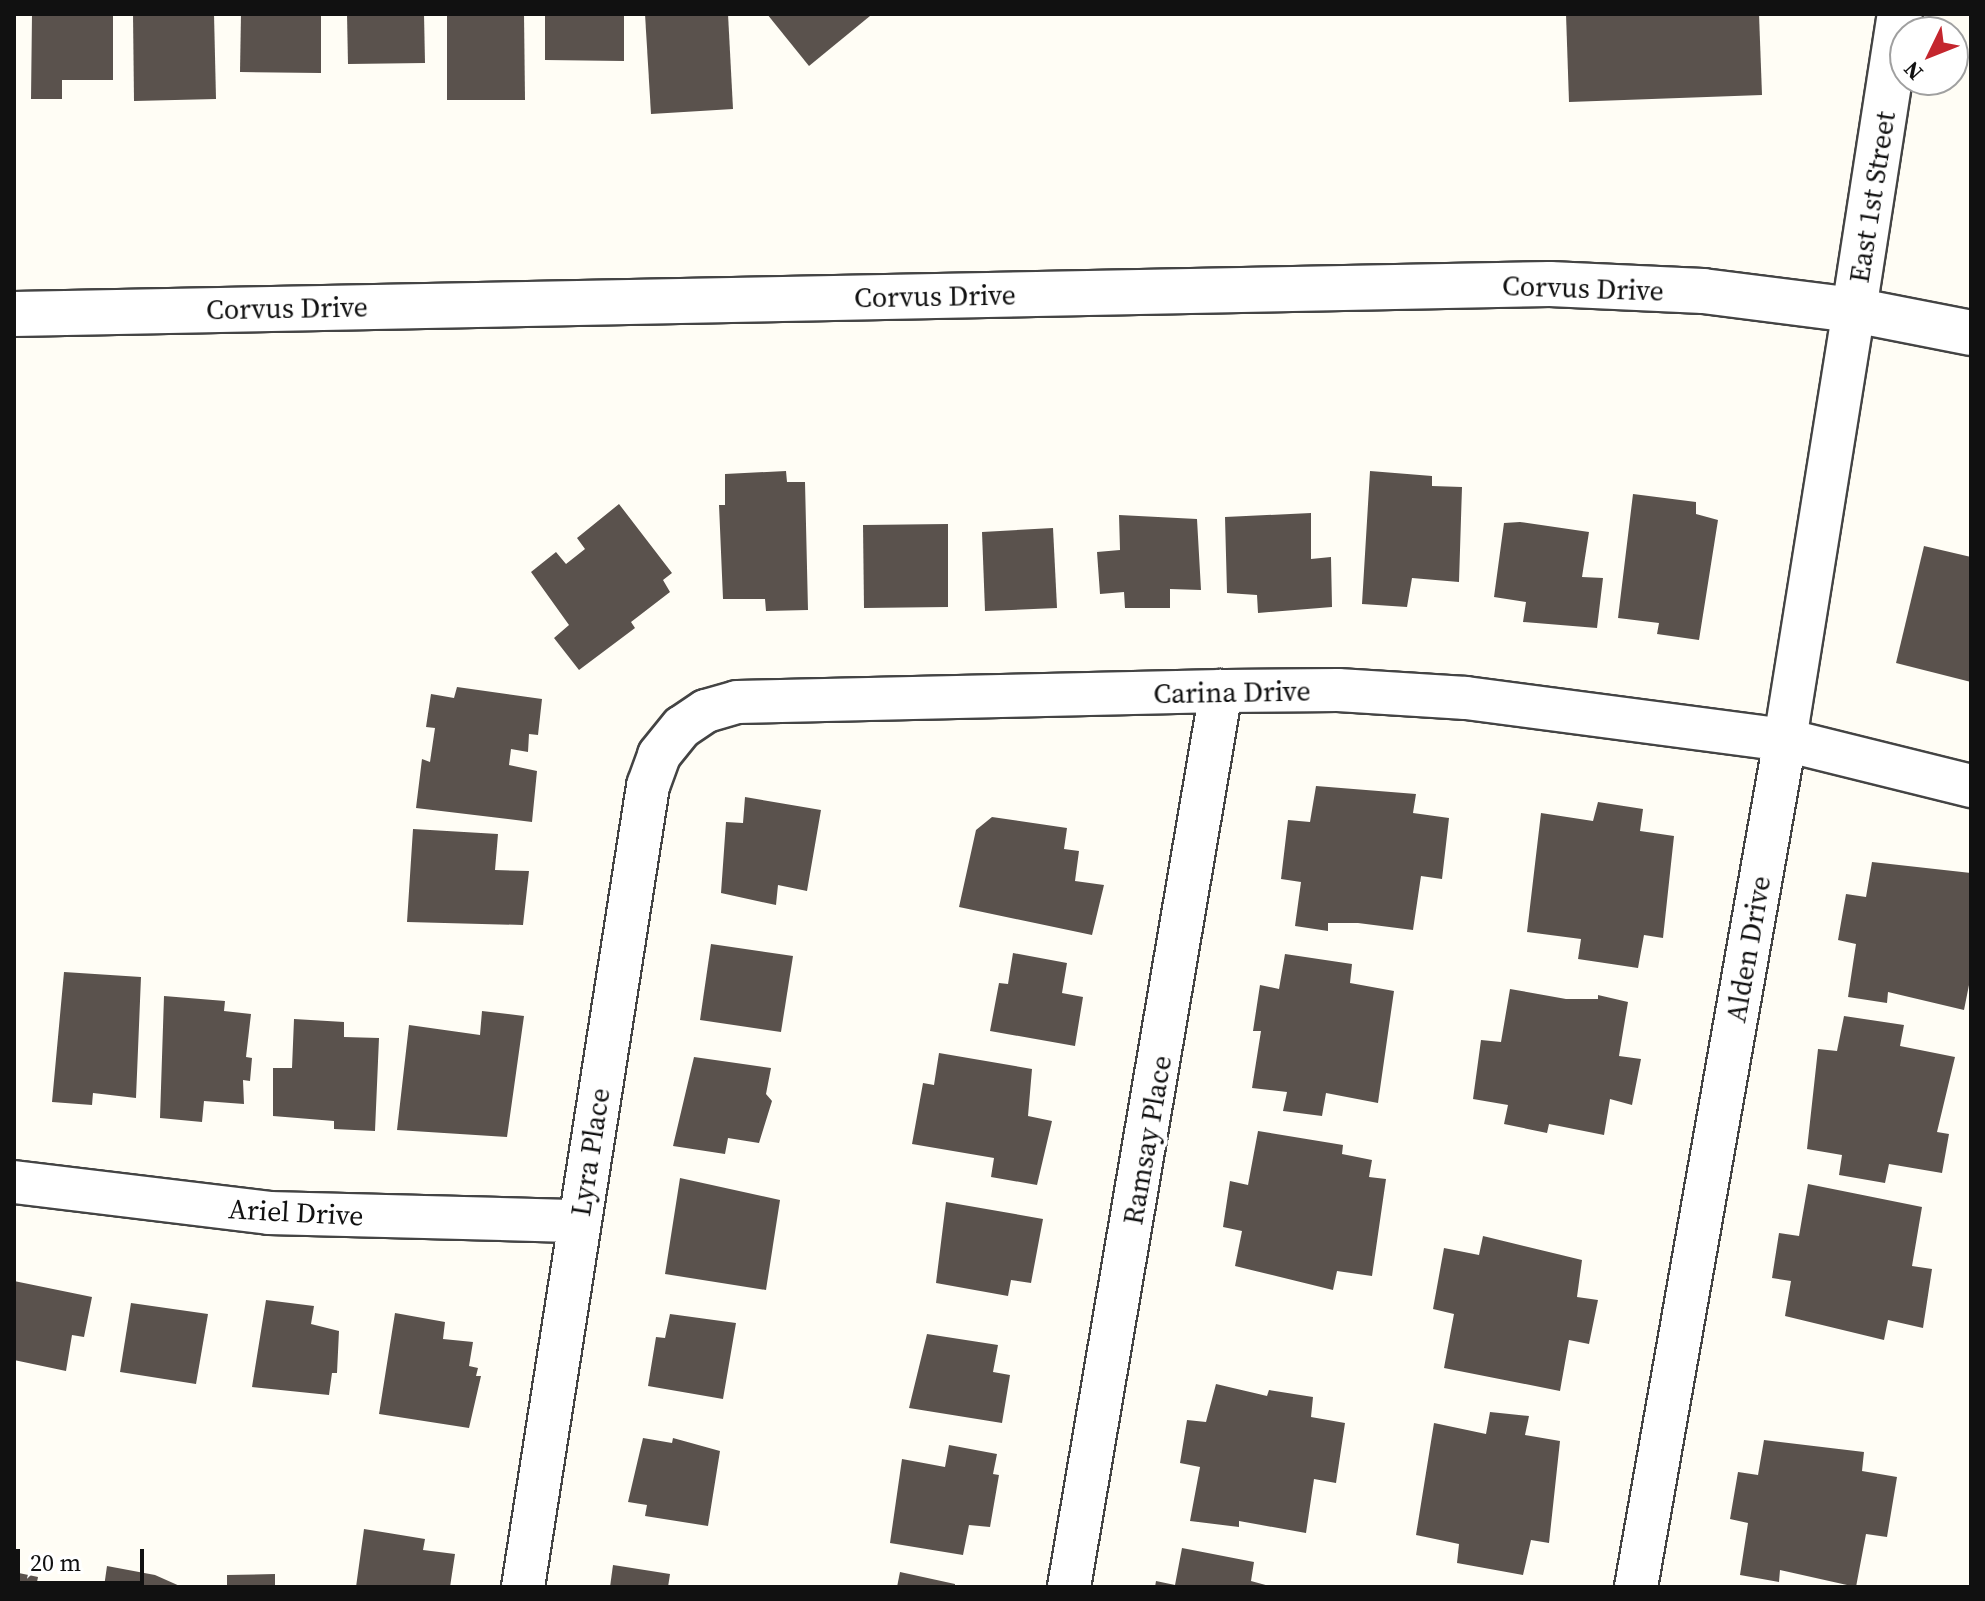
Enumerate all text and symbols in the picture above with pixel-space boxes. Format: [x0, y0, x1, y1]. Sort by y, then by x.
north arrow [1889, 16, 1969, 96]
text: N [1896, 55, 1929, 87]
street label: East 1st Street [1842, 109, 1902, 285]
street label: Corvus Drive [1502, 268, 1664, 308]
street label: Corvus Drive [854, 278, 1016, 314]
street label: Corvus Drive [206, 290, 368, 326]
street label: Carina Drive [1153, 674, 1311, 710]
street label: Alden Drive [1719, 873, 1777, 1025]
street label: Ramsay Place [1116, 1053, 1178, 1227]
street label: Lyra Place [563, 1086, 617, 1218]
street label: Ariel Drive [228, 1192, 364, 1232]
scale bar [20, 1533, 148, 1583]
text: 20 m [30, 1546, 81, 1579]

